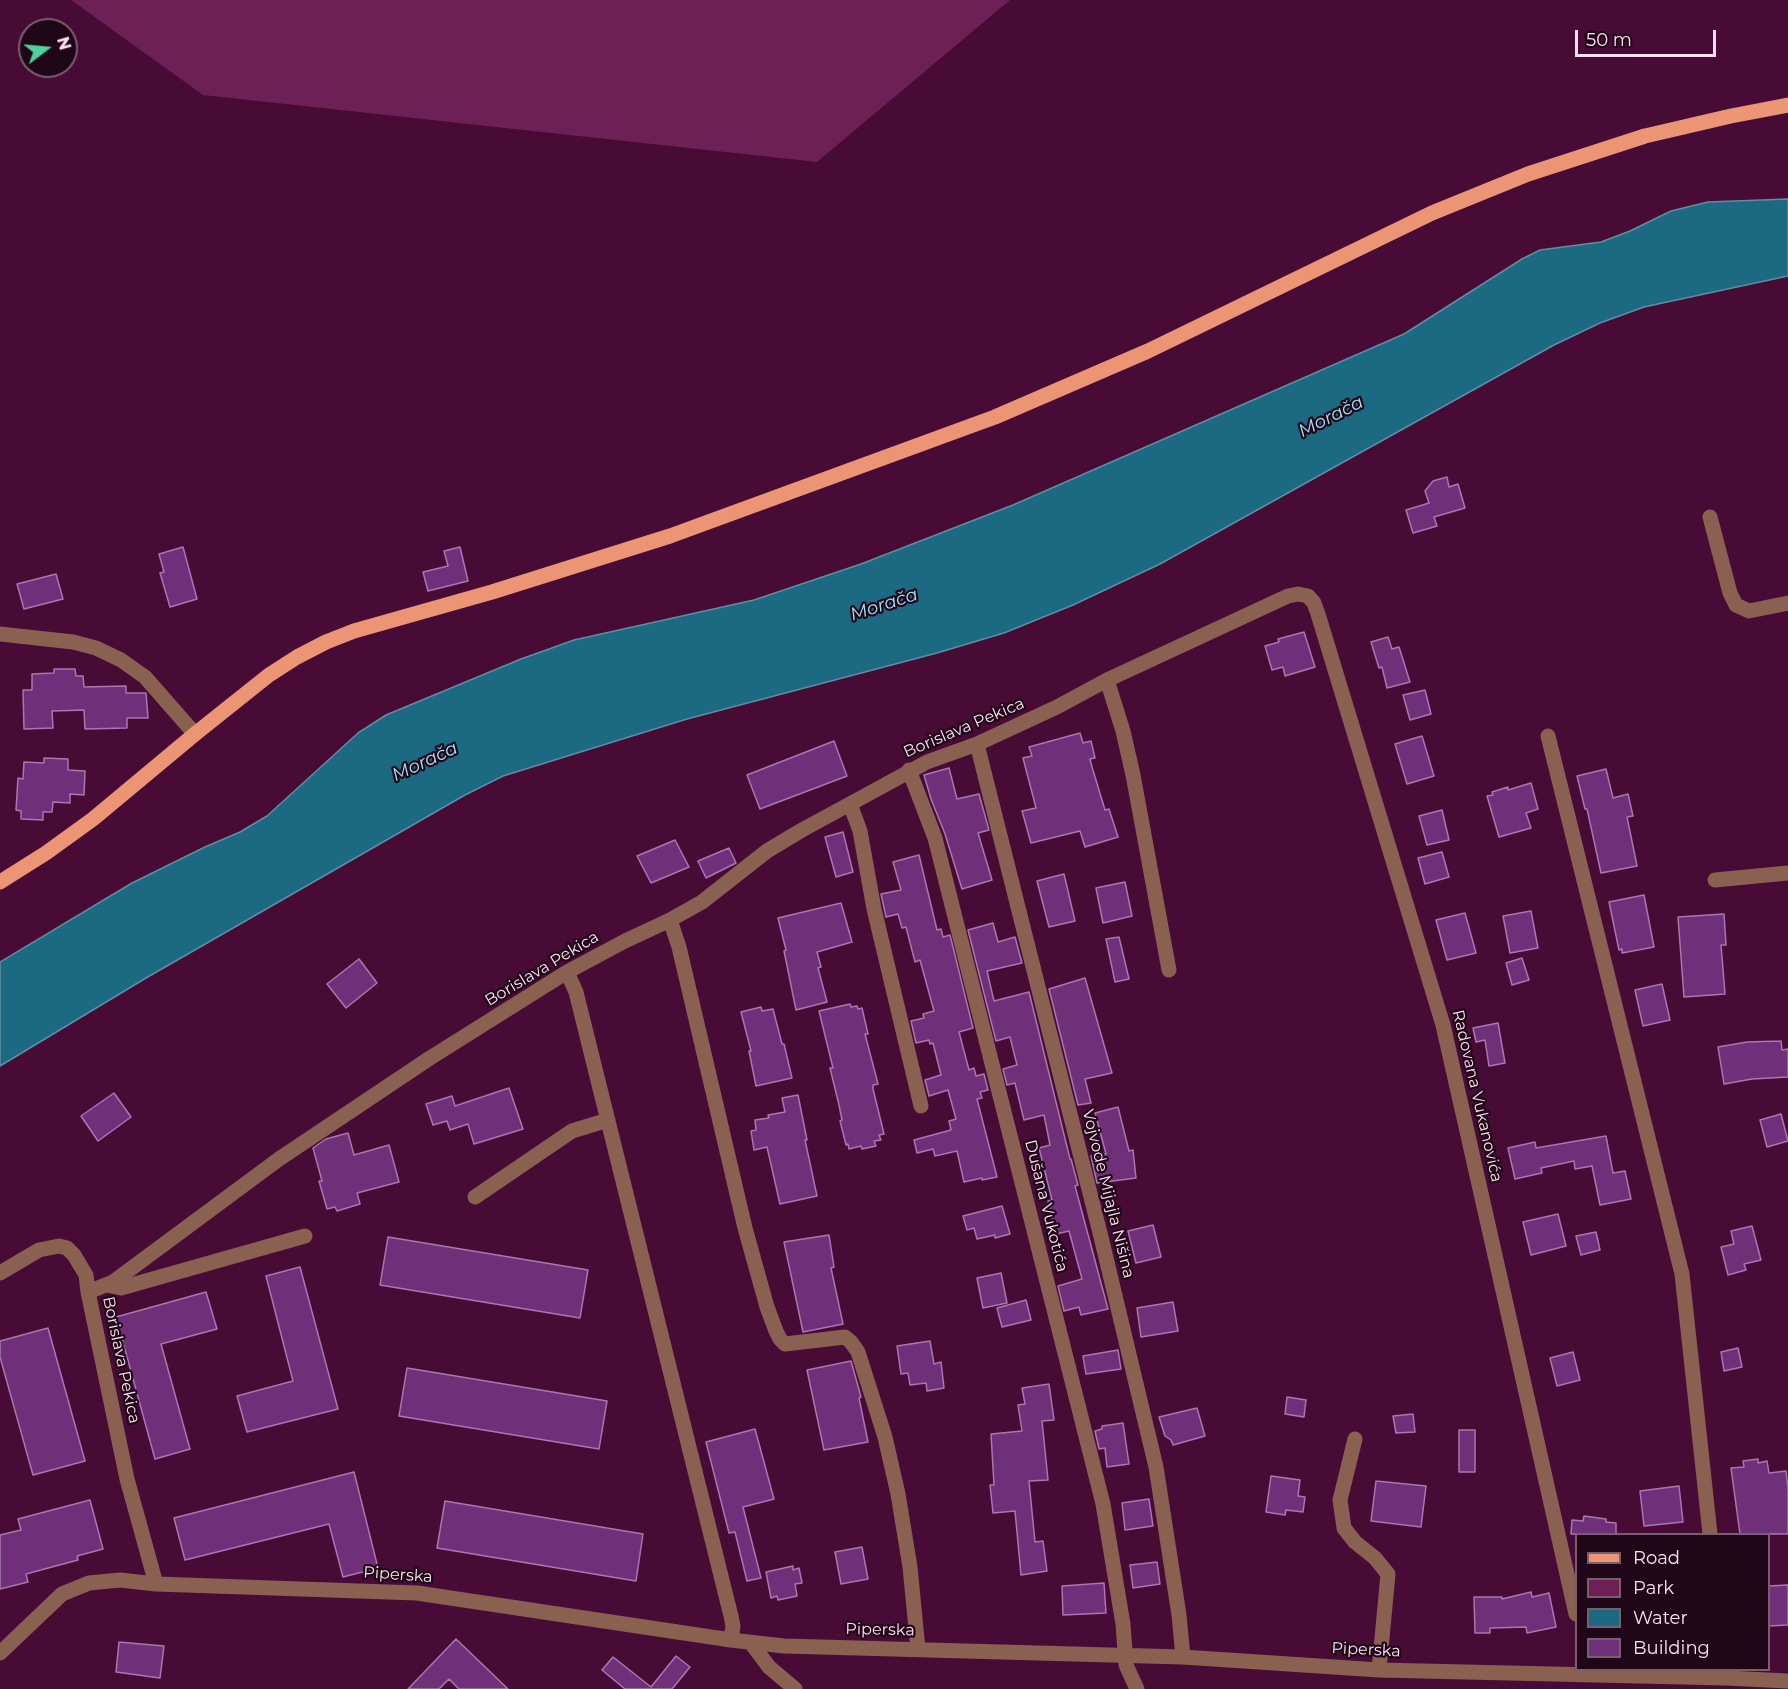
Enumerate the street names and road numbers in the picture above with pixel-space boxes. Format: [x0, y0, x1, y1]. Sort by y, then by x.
street label: Borislava Pekica [901, 694, 1027, 762]
street label: Borislava Pekica [482, 927, 602, 1011]
street label: Radovana Vukanovića [1448, 1008, 1506, 1184]
street label: Vojvode Mijajla Nišina [1078, 1108, 1138, 1280]
street label: Dušana Vukotića [1020, 1138, 1072, 1274]
street label: Borislava Pekica [98, 1295, 144, 1425]
street label: Piperska [363, 1563, 433, 1587]
street label: Piperska [845, 1620, 915, 1640]
street label: Piperska [1331, 1639, 1401, 1661]

